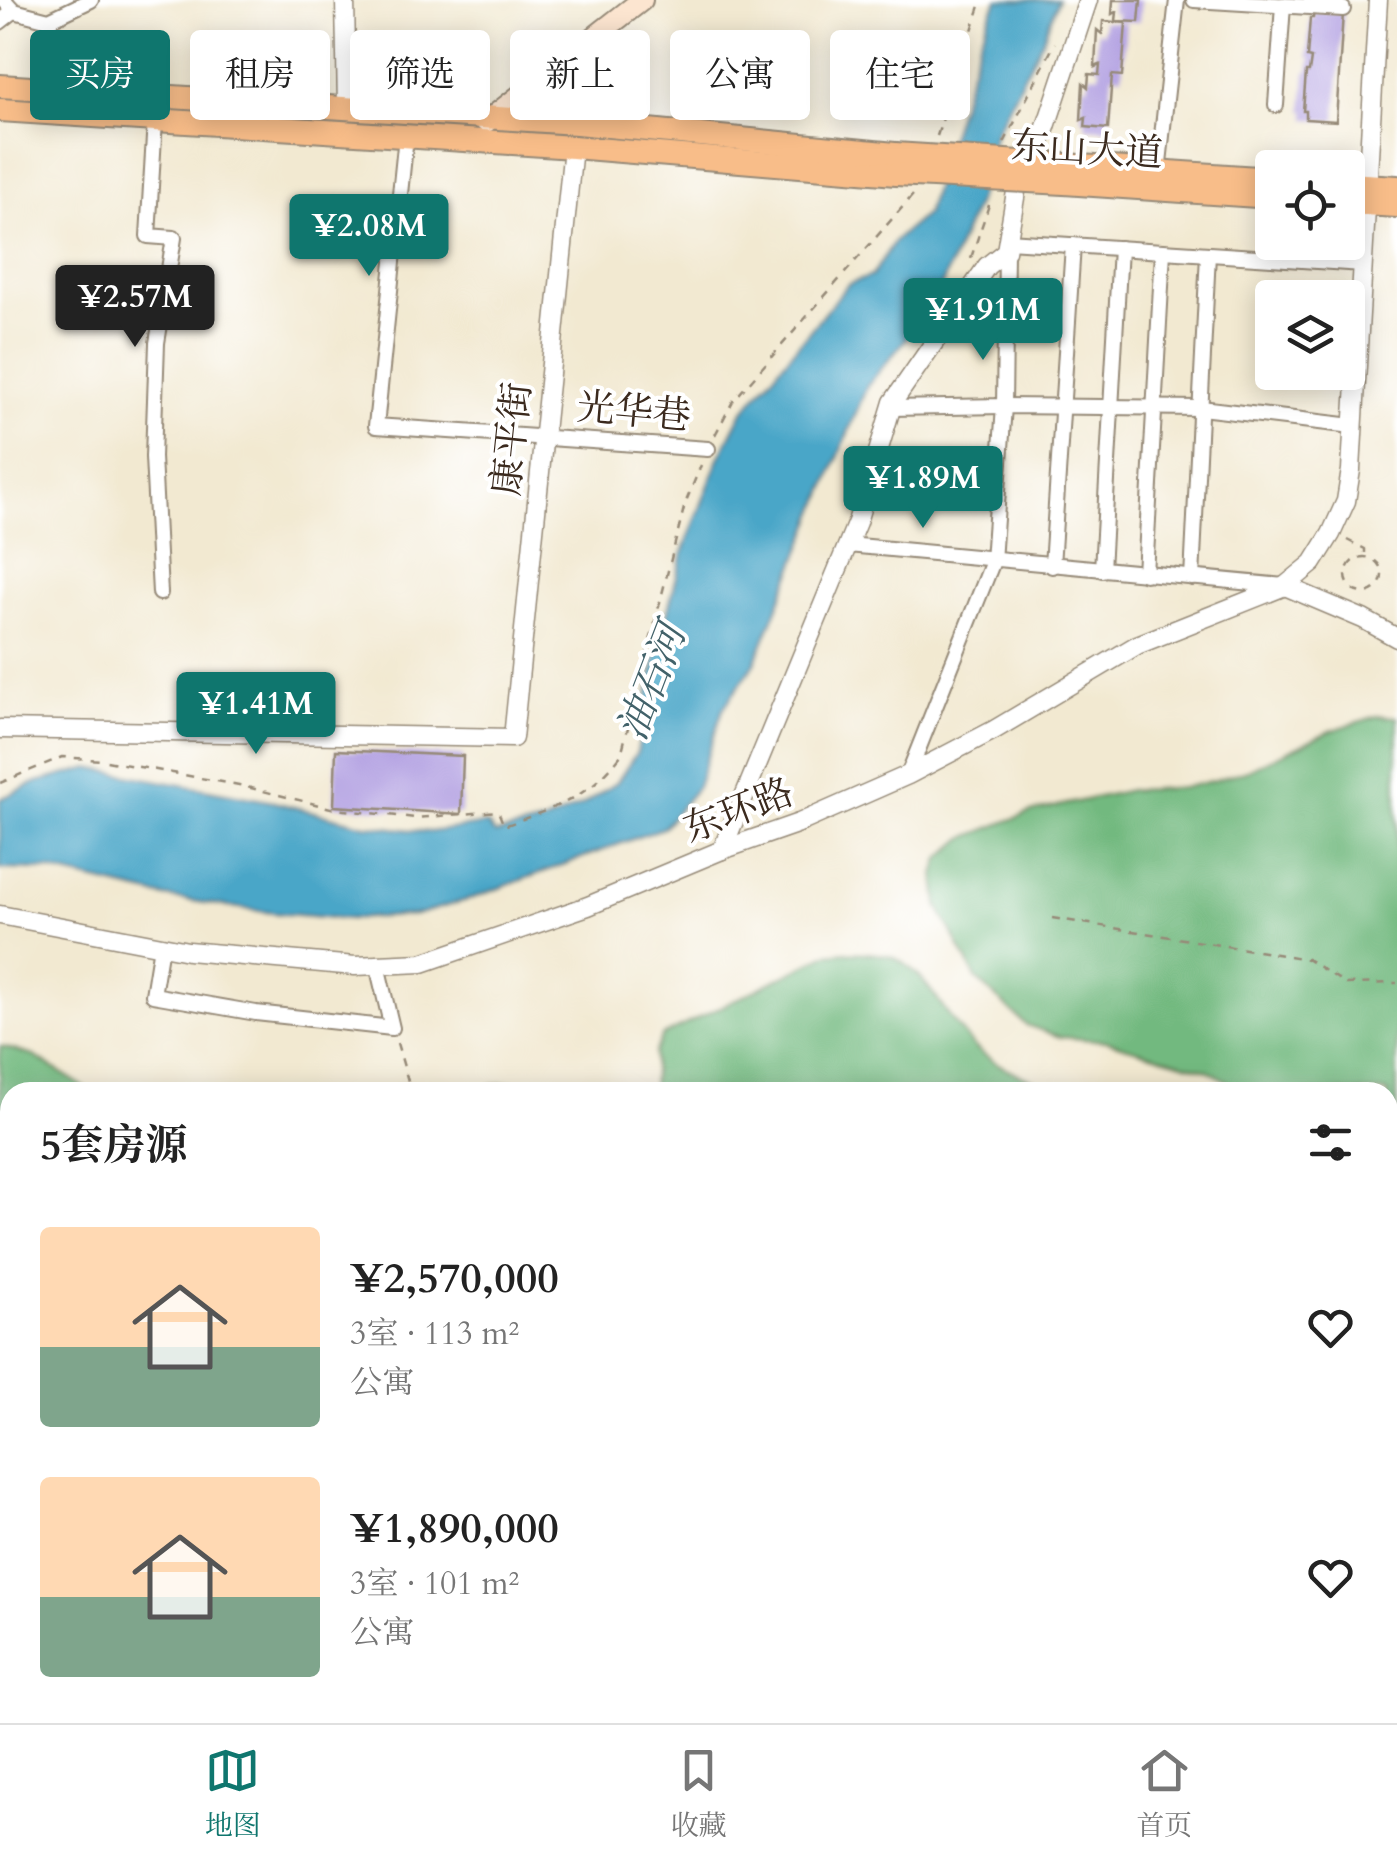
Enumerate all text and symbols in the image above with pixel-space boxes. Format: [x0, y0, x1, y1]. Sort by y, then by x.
chip: 买房 [30, 30, 170, 120]
chip: 租房 [190, 30, 330, 120]
chip: 筛选 [350, 30, 490, 120]
chip: 新上 [510, 30, 650, 120]
chip: 公寓 [670, 30, 810, 120]
chip: 住宅 [830, 30, 970, 120]
street label: 东山大道 [1010, 120, 1164, 180]
map controls [1255, 150, 1365, 390]
button: locate [1255, 150, 1365, 260]
pin: ¥2.08M [288, 194, 450, 279]
text: ¥2.08M [311, 204, 427, 248]
pin: ¥2.57M [54, 265, 216, 350]
text: ¥2.57M [77, 275, 193, 319]
pin: ¥1.91M [902, 278, 1064, 363]
button: layers [1255, 280, 1365, 390]
text: ¥1.91M [925, 288, 1041, 332]
street label: 康平街 [480, 380, 544, 499]
street label: 光华巷 [575, 381, 693, 443]
pin: ¥1.89M [842, 446, 1004, 531]
text: ¥1.89M [865, 456, 981, 500]
water label: 油石河 [605, 611, 702, 748]
pin: ¥1.41M [175, 672, 337, 757]
text: ¥1.41M [198, 682, 314, 726]
street label: 东环路 [676, 766, 801, 856]
icon: filters [1303, 1115, 1358, 1170]
text: 5套房源 [40, 1117, 188, 1174]
text: ¥2,570,000 [350, 1250, 559, 1307]
icon: home [120, 1267, 240, 1387]
icon: heart [1303, 1300, 1358, 1355]
text: 3室 · 113 m² [350, 1312, 519, 1356]
text: 公寓 [350, 1361, 414, 1405]
text: ¥1,890,000 [350, 1500, 559, 1557]
icon: home [120, 1517, 240, 1637]
icon: heart [1303, 1550, 1358, 1605]
text: 3室 · 101 m² [350, 1562, 519, 1606]
text: 公寓 [350, 1611, 414, 1655]
tab: 地图 [205, 1743, 261, 1845]
tab: 收藏 [670, 1743, 726, 1845]
tab: 首页 [1136, 1743, 1192, 1845]

